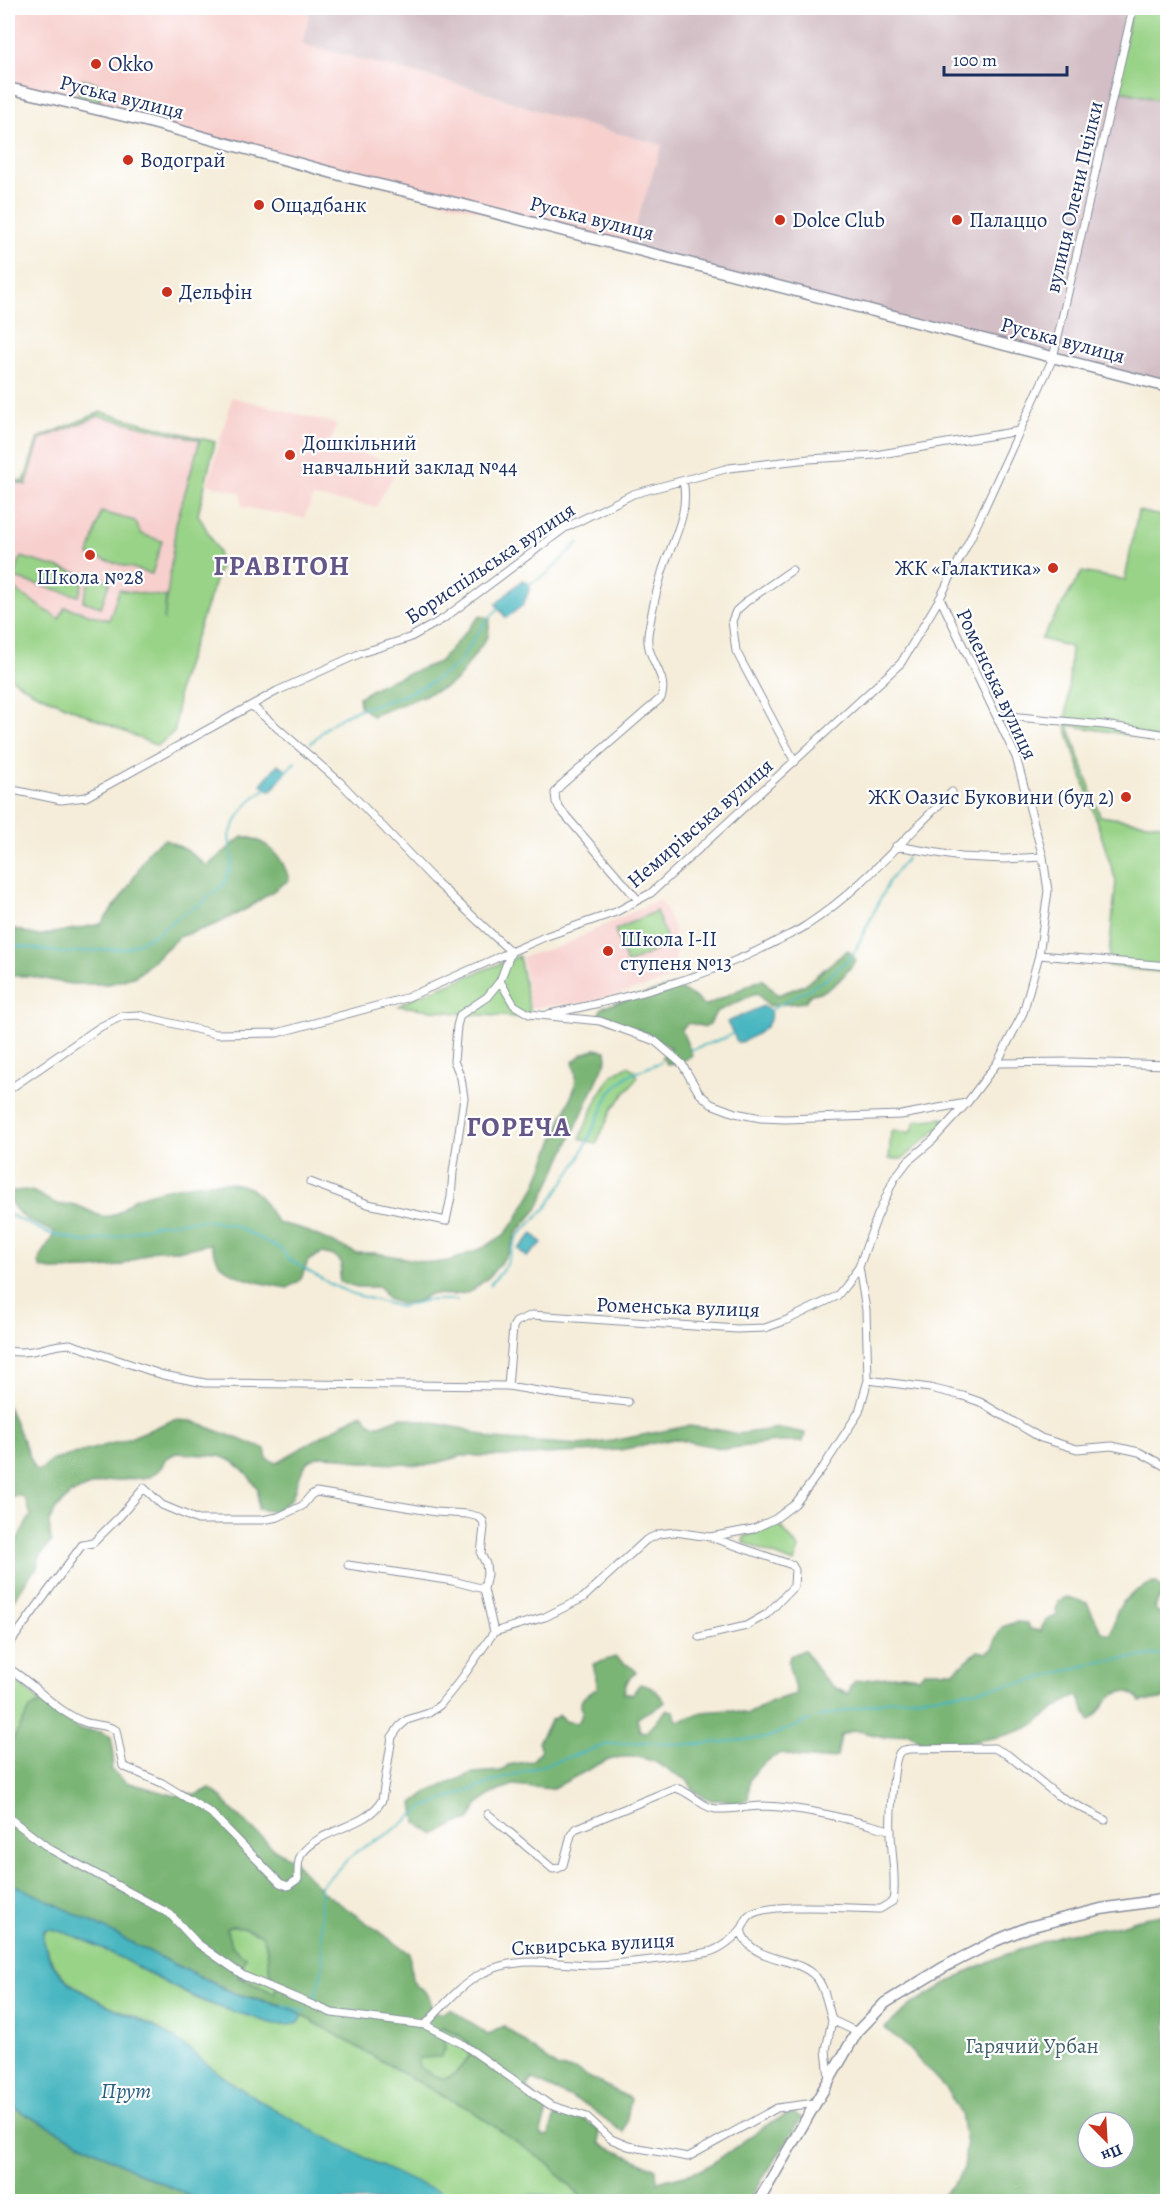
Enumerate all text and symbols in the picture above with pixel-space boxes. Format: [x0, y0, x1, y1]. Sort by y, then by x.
scale bar [944, 39, 1067, 77]
text: 100 m [953, 48, 997, 72]
place label: Okko [108, 50, 153, 78]
marker: Okko [89, 57, 103, 71]
street label: Руська вулиця [57, 68, 187, 126]
street label: вулиця Олени Пчілки [1038, 98, 1110, 296]
place label: Водограй [140, 146, 226, 174]
marker: Водограй [121, 153, 135, 167]
street label: Руська вулиця [527, 189, 657, 247]
place label: Ощадбанк [271, 191, 367, 219]
marker: Ощадбанк [252, 198, 266, 212]
place label: Dolce Club [792, 206, 885, 234]
place label: Палаццо [969, 206, 1047, 234]
marker: Dolce Club [773, 213, 787, 227]
marker: Палаццо [950, 213, 964, 227]
place label: Дельфін [179, 278, 253, 306]
marker: Дельфін [160, 285, 174, 299]
street label: Руська вулиця [998, 310, 1128, 370]
place label: Дошкільний навчальний заклад №44 [302, 429, 517, 481]
marker: Дошкільний навчальний заклад №44 [283, 448, 297, 462]
street label: Бориспільська вулиця [399, 496, 581, 630]
marker: Школа №28 [83, 548, 97, 562]
district label: ГРАВІТОН [213, 548, 351, 584]
place label: ЖК «Галактика» [895, 554, 1041, 582]
marker: ЖК «Галактика» [1046, 561, 1060, 575]
place label: Школа №28 [36, 563, 144, 591]
street label: Роменська вулиця [950, 604, 1044, 764]
street label: Немирівська вулиця [621, 752, 779, 894]
place label: ЖК Оазис Буковини (буд 2) [868, 783, 1114, 811]
marker: ЖК Оазис Буковини (буд 2) [1119, 790, 1133, 804]
place label: Школа I-II ступеня №13 [620, 925, 732, 977]
marker: Школа I-II ступеня №13 [601, 944, 615, 958]
district label: ГОРЕЧА [466, 1109, 572, 1145]
street label: Роменська вулиця [596, 1290, 760, 1324]
street label: Сквирська вулиця [511, 1926, 675, 1962]
park label: Гарячий Урбан [965, 2032, 1099, 2060]
water label: Прут [101, 2076, 151, 2106]
north arrow [1076, 2110, 1136, 2170]
text: Пн [1098, 2138, 1126, 2167]

